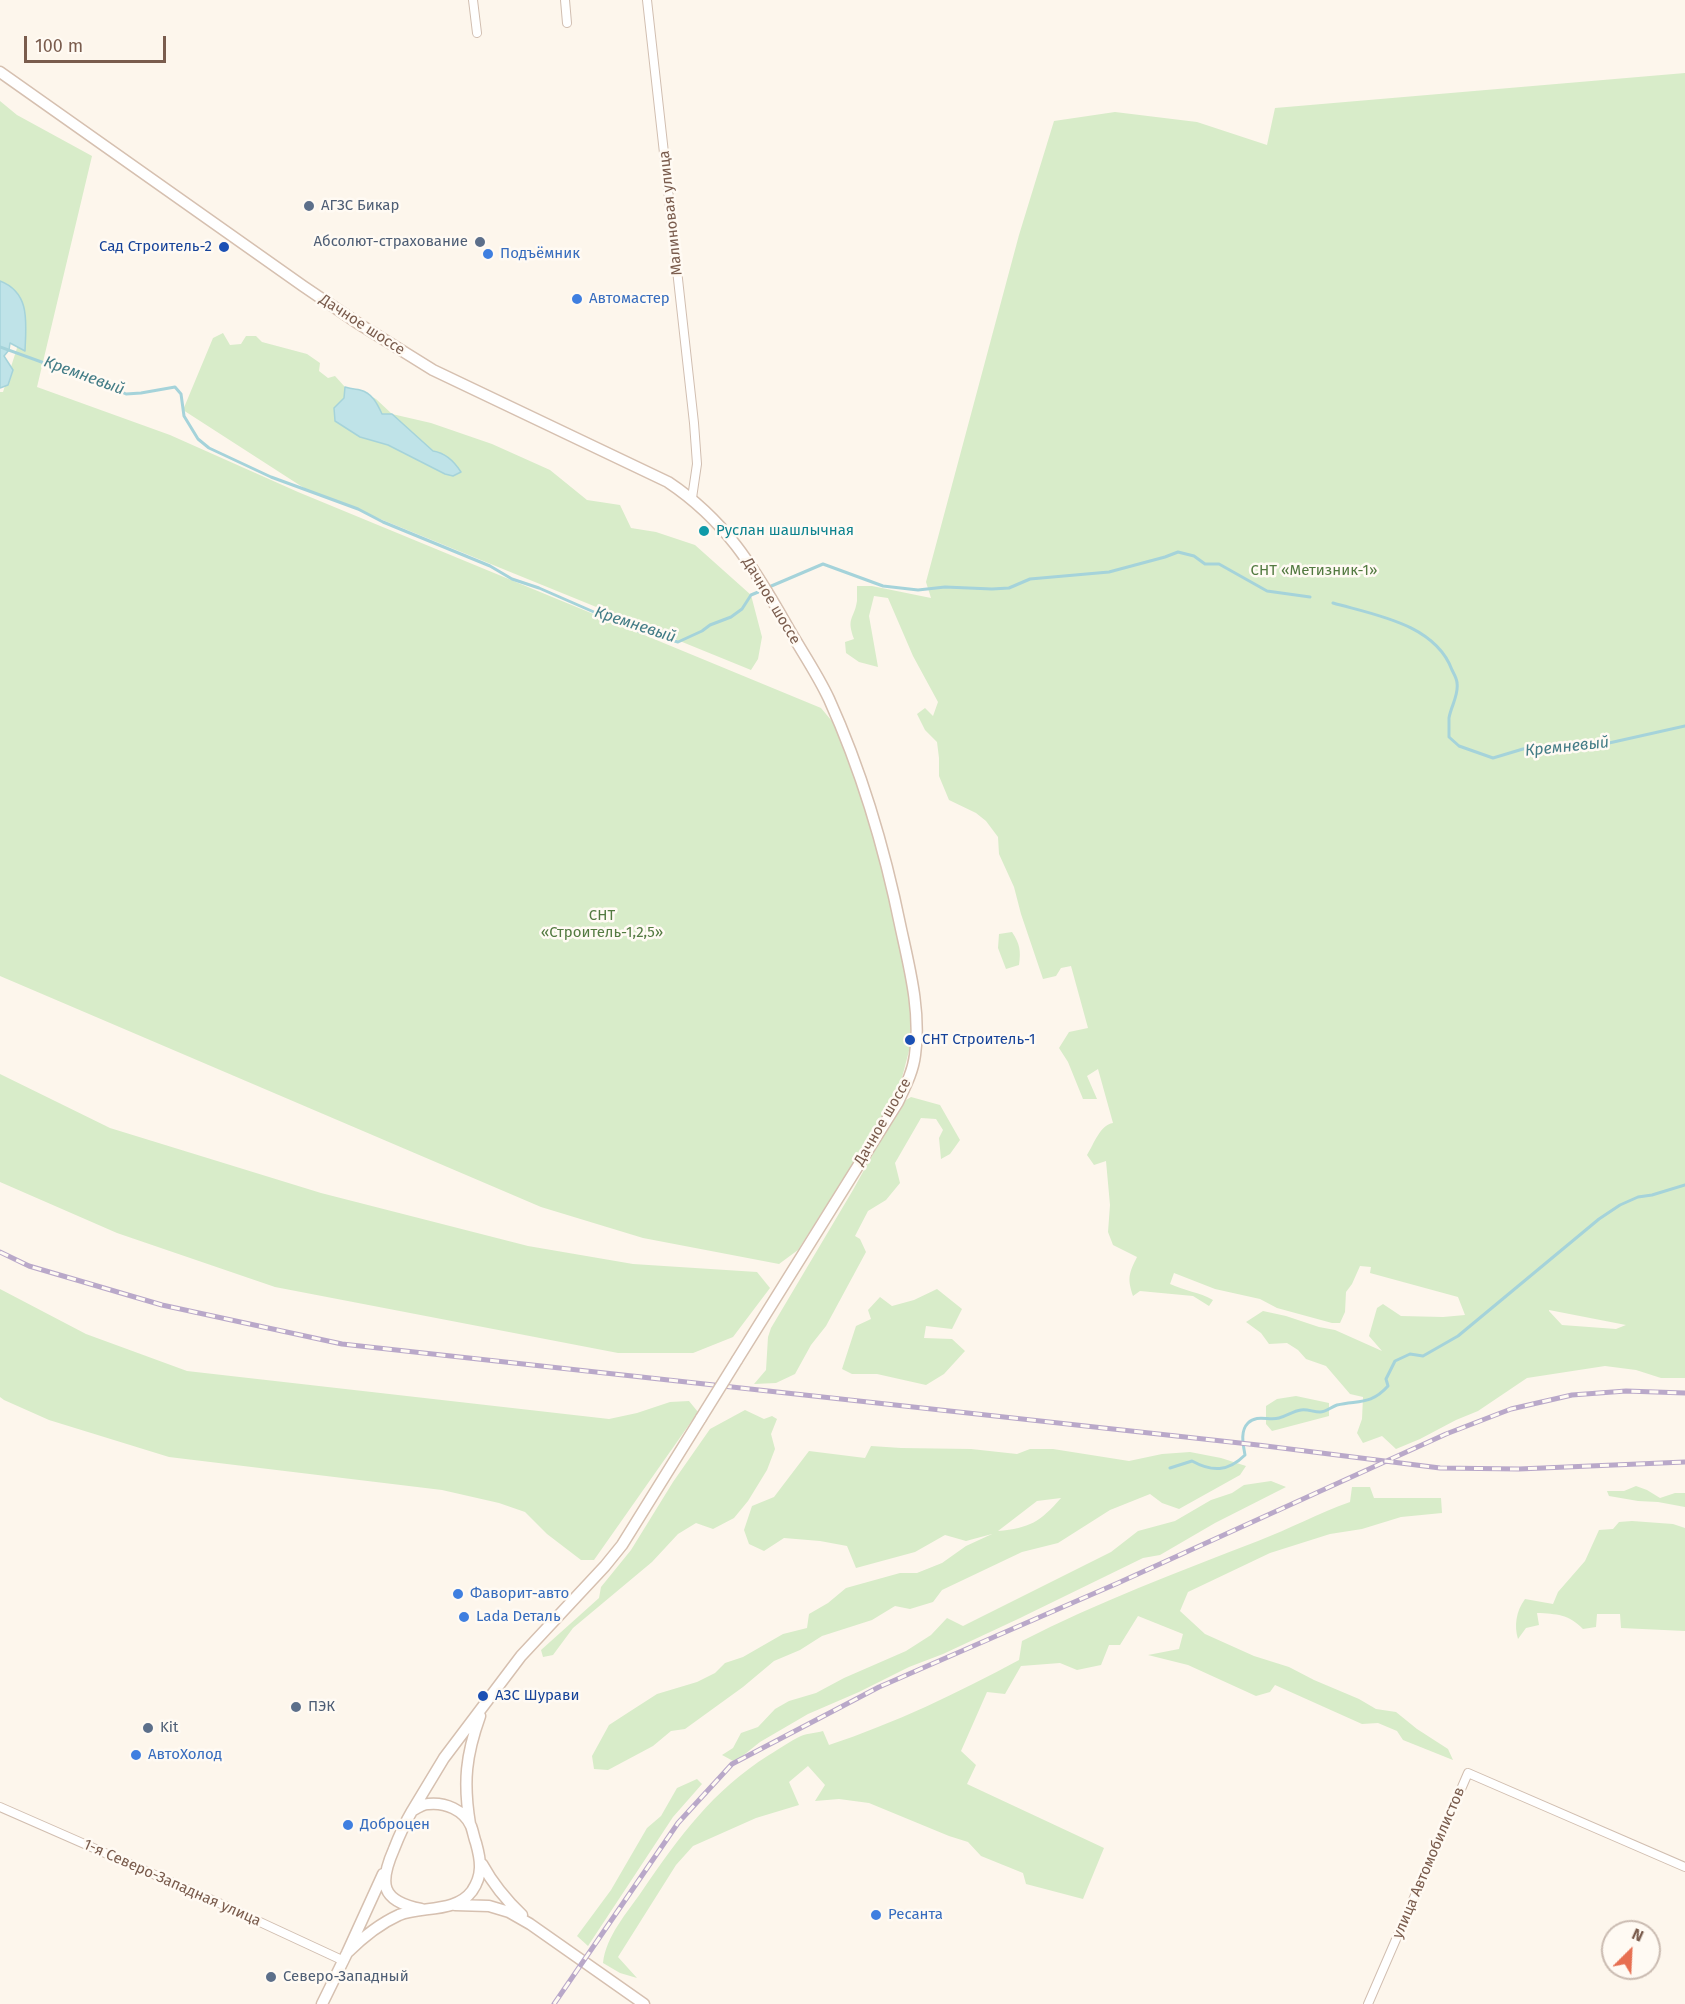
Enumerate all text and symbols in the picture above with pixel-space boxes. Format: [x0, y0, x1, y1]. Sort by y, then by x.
scale bar [27, 24, 170, 62]
text: 100 m [35, 35, 83, 57]
street label: Малиновая улица [655, 150, 687, 276]
place label: АГЗС Бикар [321, 197, 399, 215]
marker: АГЗС Бикар [302, 199, 316, 213]
place label: Абсолют-страхование [313, 233, 468, 251]
marker: Абсолют-страхование [473, 235, 487, 249]
place label: Сад Строитель-2 [99, 238, 212, 256]
marker: Сад Строитель-2 [217, 240, 231, 254]
place label: Подъёмник [500, 245, 580, 263]
marker: Подъёмник [481, 247, 495, 261]
place label: Автомастер [589, 290, 670, 308]
street label: Дачное шоссе [316, 291, 408, 359]
marker: Автомастер [570, 292, 584, 306]
water label: Кремневый [41, 353, 127, 399]
place label: Руслан шашлычная [716, 522, 854, 540]
marker: Руслан шашлычная [697, 524, 711, 538]
street label: Дачное шоссе [738, 554, 804, 648]
park label: СНТ «Метизник-1» [1251, 562, 1377, 580]
water label: Кремневый [592, 603, 678, 647]
water label: Кремневый [1524, 733, 1610, 761]
park label: СНТ «Строитель-1,2,5» [541, 907, 663, 942]
place label: СНТ Строитель-1 [922, 1031, 1036, 1049]
marker: СНТ Строитель-1 [903, 1033, 917, 1047]
street label: Дачное шоссе [851, 1075, 915, 1169]
place label: Фаворит-авто [470, 1585, 569, 1603]
marker: Фаворит-авто [451, 1587, 465, 1601]
place label: Lada Dеталь [476, 1608, 561, 1626]
marker: Lada Dеталь [457, 1610, 471, 1624]
place label: АЗС Шурави [495, 1687, 579, 1705]
marker: АЗС Шурави [476, 1689, 490, 1703]
place label: ПЭК [308, 1698, 335, 1716]
marker: ПЭК [289, 1700, 303, 1714]
place label: Kit [160, 1719, 178, 1737]
marker: Kit [141, 1721, 155, 1735]
place label: АвтоХолод [148, 1746, 222, 1764]
marker: АвтоХолод [129, 1748, 143, 1762]
street label: улица Автомобилистов [1389, 1785, 1469, 1941]
place label: Доброцен [360, 1816, 430, 1834]
marker: Доброцен [341, 1818, 355, 1832]
street label: 1-я Северо-Западная улица [80, 1836, 264, 1930]
place label: Ресанта [888, 1906, 943, 1924]
marker: Ресанта [869, 1908, 883, 1922]
north arrow [1601, 1920, 1661, 1980]
text: N [1629, 1924, 1646, 1946]
place label: Северо-Западный [283, 1968, 409, 1986]
marker: Северо-Западный [264, 1970, 278, 1984]

